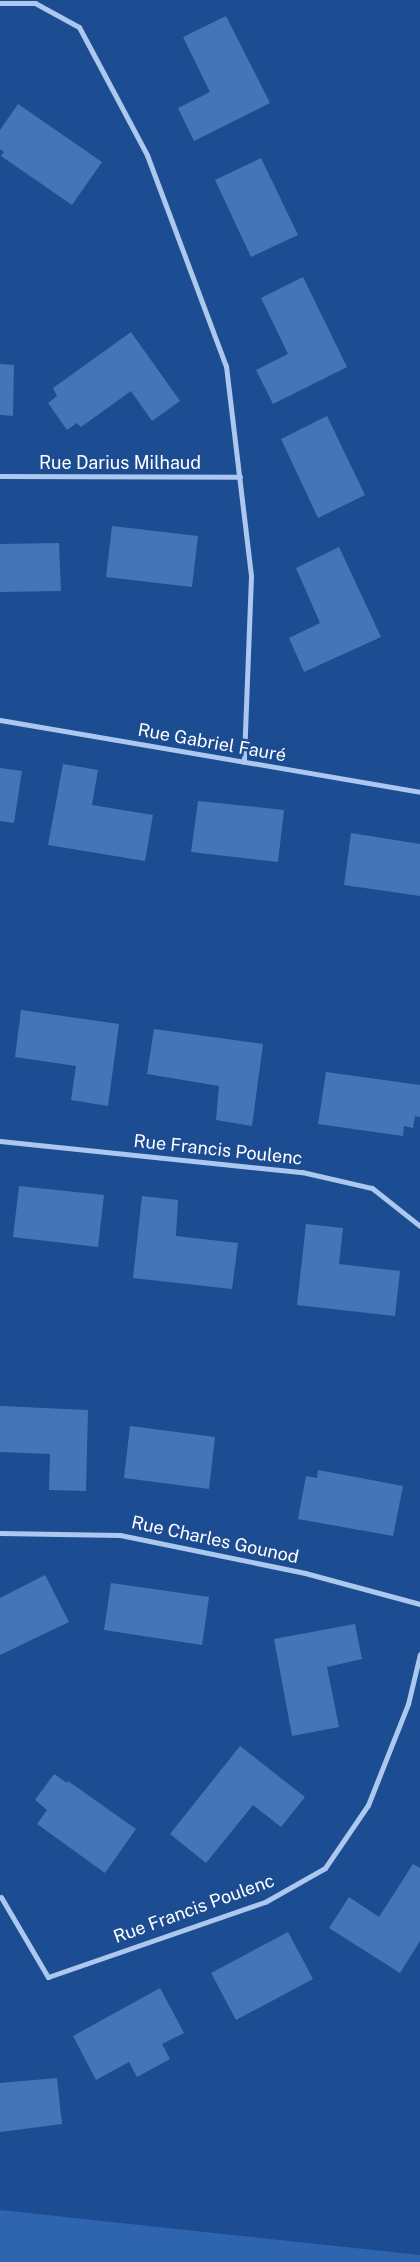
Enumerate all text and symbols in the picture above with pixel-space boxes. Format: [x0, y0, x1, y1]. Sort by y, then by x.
street label: Rue Darius Milhaud [39, 452, 201, 474]
street label: Rue Gabriel Fauré [136, 719, 288, 767]
street label: Rue Francis Poulenc [132, 1130, 304, 1170]
street label: Rue Charles Gounod [129, 1512, 301, 1568]
street label: Rue Francis Poulenc [111, 1870, 277, 1948]

